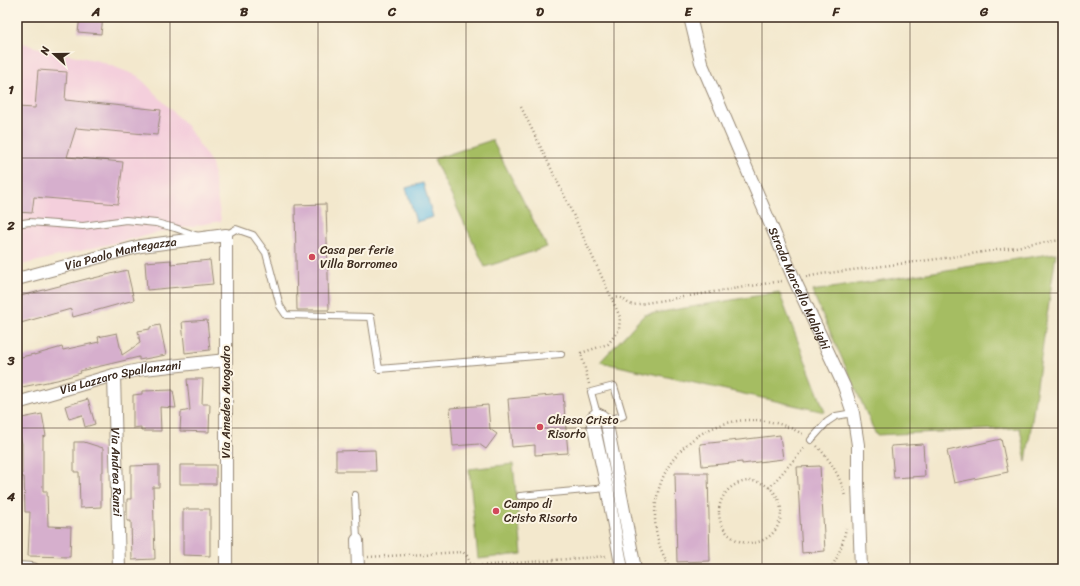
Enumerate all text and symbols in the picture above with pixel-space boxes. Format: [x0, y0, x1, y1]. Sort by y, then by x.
text: A [91, 0, 100, 23]
text: B [240, 0, 249, 23]
text: C [387, 0, 397, 23]
text: D [536, 0, 544, 23]
text: E [684, 0, 693, 23]
text: F [831, 0, 840, 23]
text: G [979, 0, 989, 23]
north arrow [34, 34, 74, 74]
text: N [35, 43, 56, 58]
text: 1 [8, 78, 14, 101]
text: 2 [6, 214, 15, 237]
street label: Strada Marcello Malpighi [762, 223, 837, 354]
street label: Via Paolo Mantegazza [62, 230, 178, 277]
place label: Casa per ferie Villa Borromeo [320, 239, 397, 275]
marker: Casa per ferie Villa Borromeo [307, 252, 317, 262]
street label: Via Amedeo Avogadro [215, 346, 237, 458]
text: 3 [6, 349, 15, 372]
street label: Via Lazzaro Spallanzani [57, 354, 183, 401]
place label: Chiesa Cristo Risorto [548, 409, 619, 445]
marker: Chiesa Cristo Risorto [535, 422, 545, 432]
street label: Via Andrea Ranzi [104, 427, 129, 517]
text: 4 [6, 485, 16, 508]
place label: Campo di Cristo Risorto [504, 493, 577, 529]
marker: Campo di Cristo Risorto [491, 506, 501, 516]

